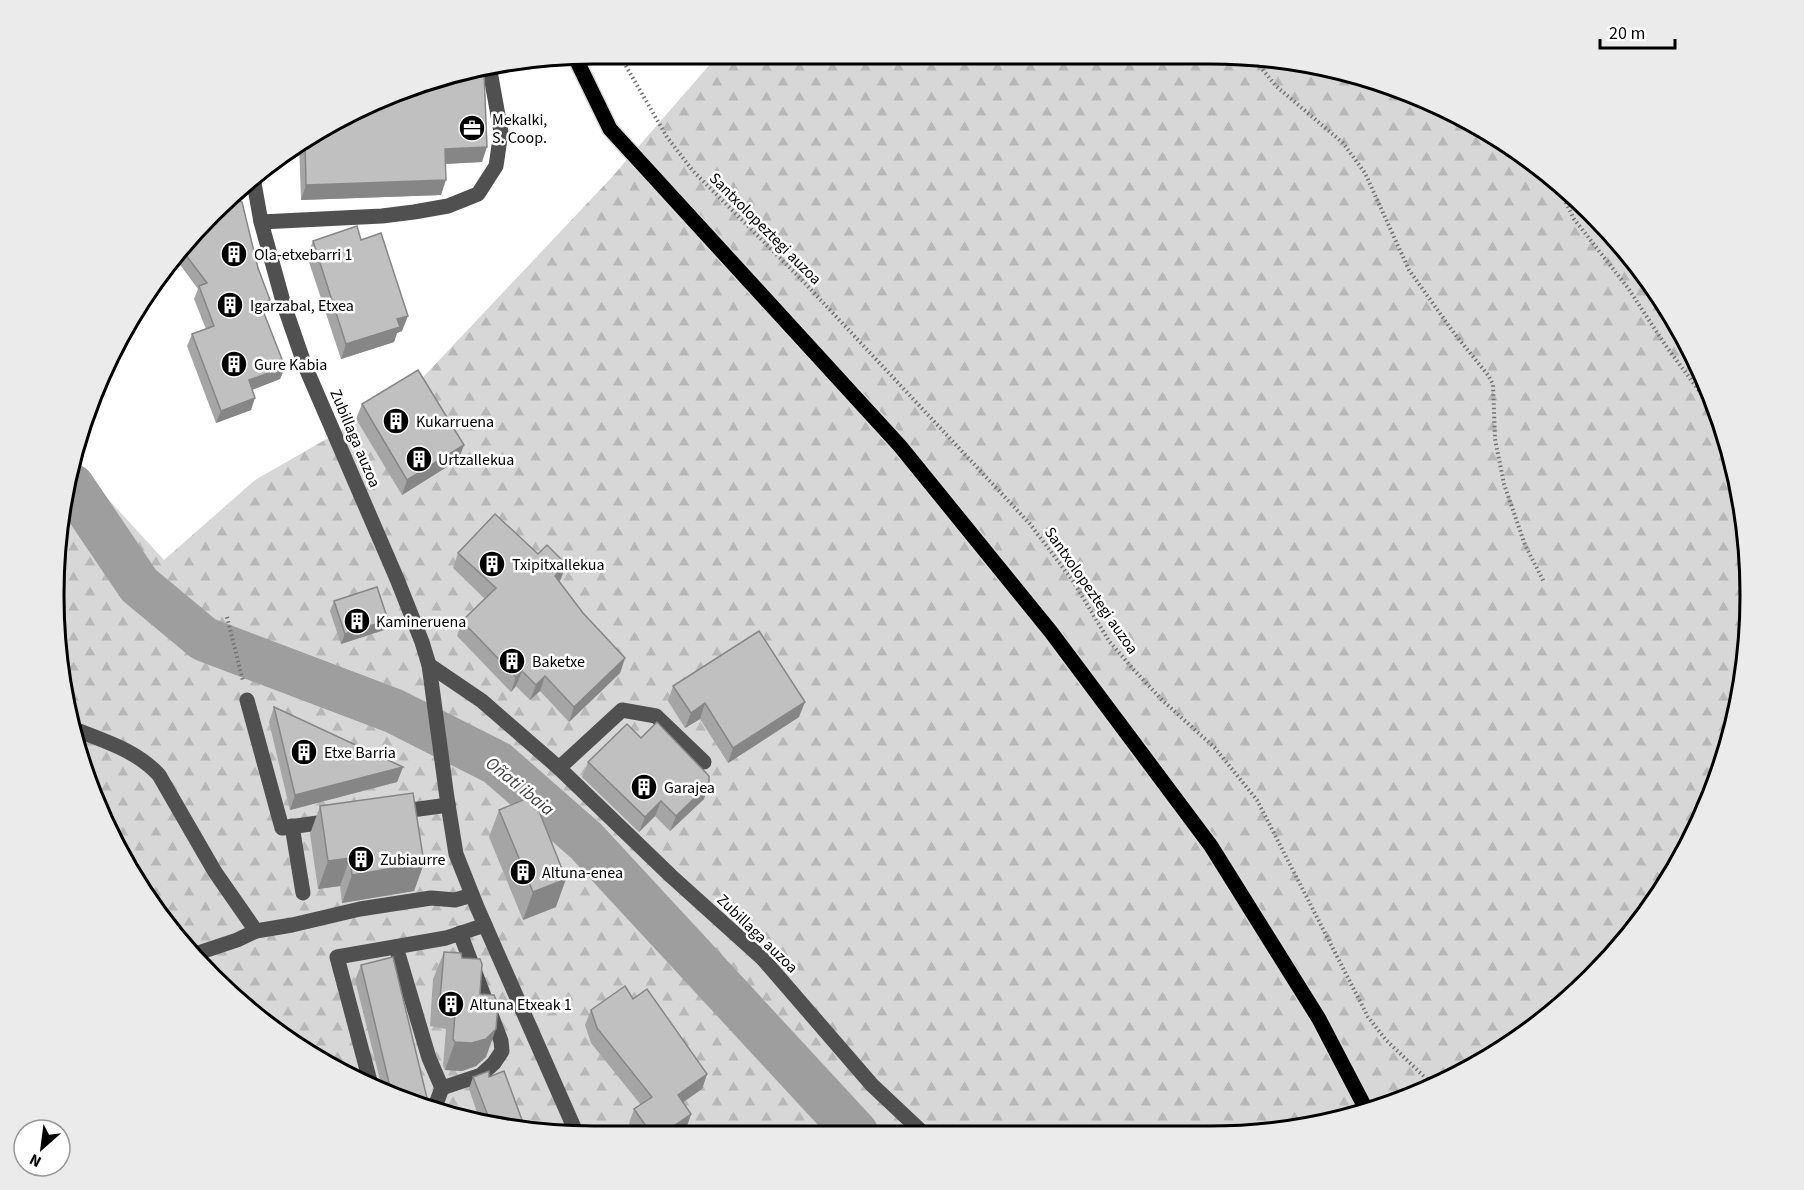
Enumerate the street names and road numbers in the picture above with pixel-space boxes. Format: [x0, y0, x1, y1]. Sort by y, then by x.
street label: Santxolopeztegi auzoa [704, 168, 826, 290]
street label: Zubillaga auzoa [324, 386, 386, 491]
street label: Santxolopeztegi auzoa [1039, 523, 1143, 659]
street label: Zubillaga auzoa [712, 889, 803, 978]

